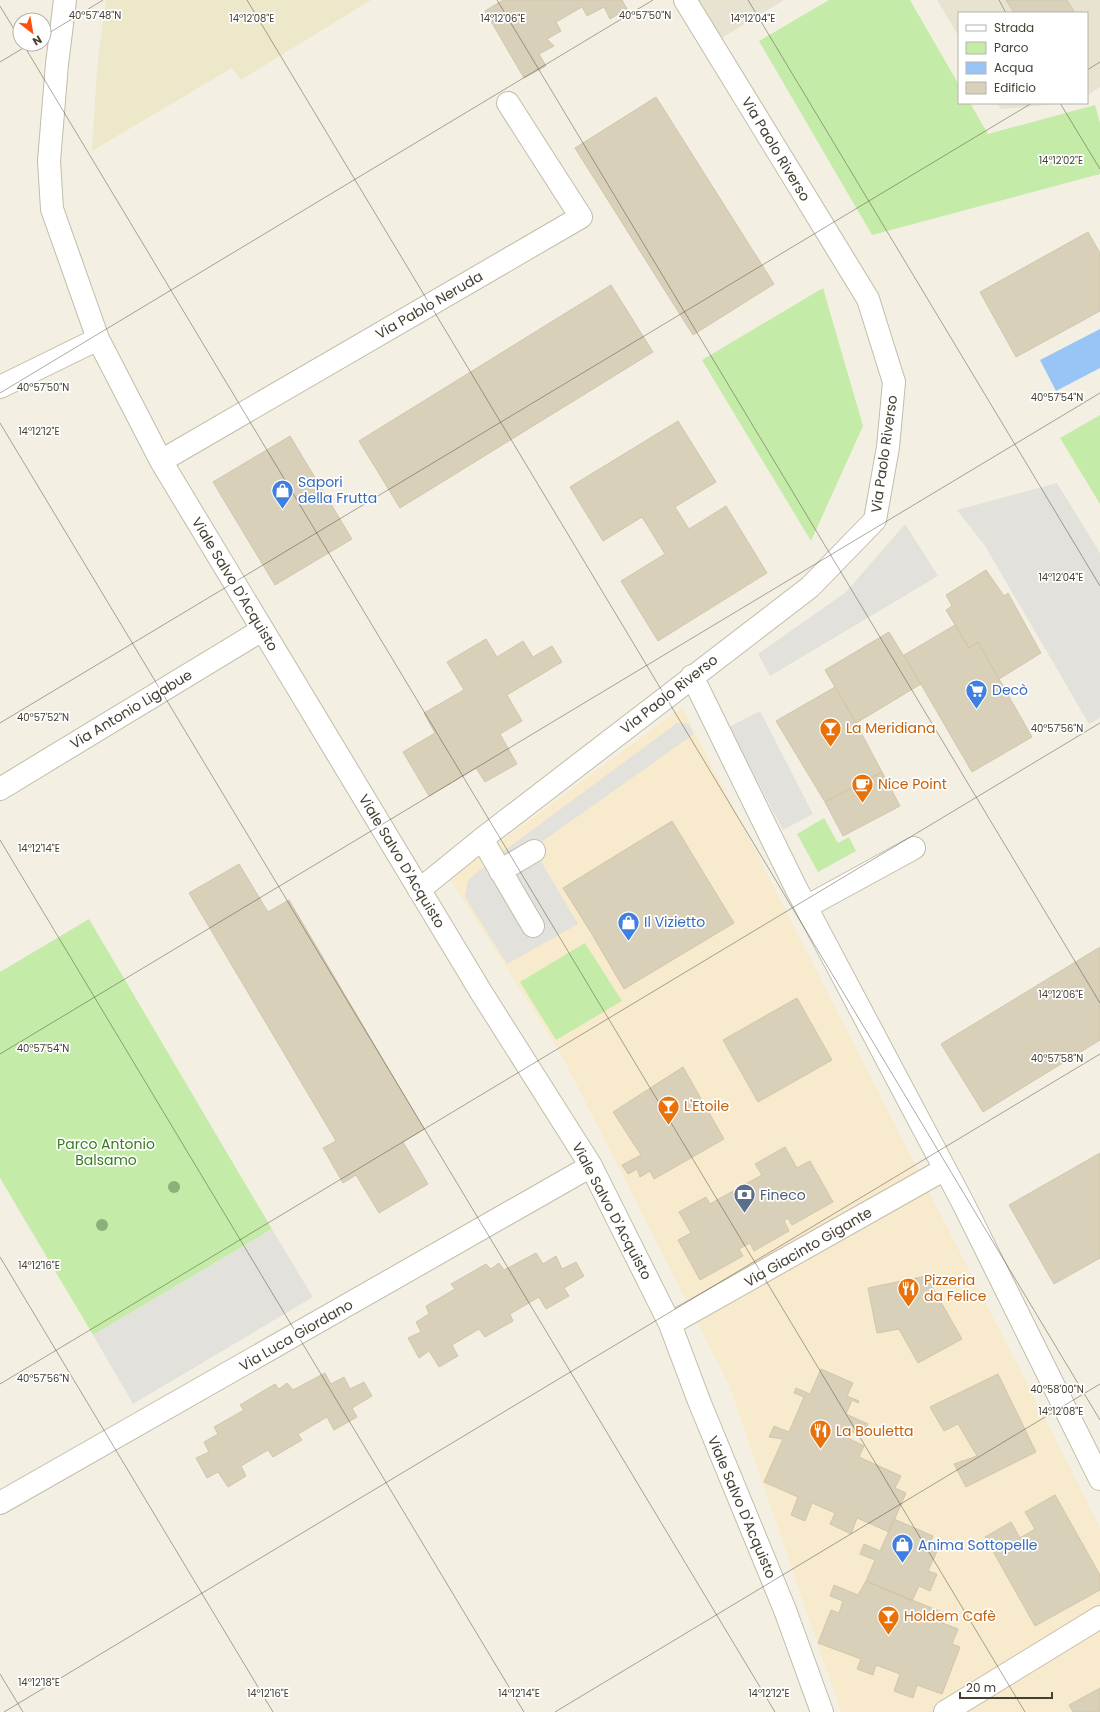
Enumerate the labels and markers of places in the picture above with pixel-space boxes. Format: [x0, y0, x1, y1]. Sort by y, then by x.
place label: Sapori della Frutta [298, 472, 377, 508]
shop icon: Sapori della Frutta [269, 477, 295, 510]
supermarket icon: Decò [964, 677, 990, 710]
place label: Decò [992, 680, 1028, 700]
bar icon: La Meridiana [818, 715, 844, 748]
place label: La Meridiana [846, 718, 935, 738]
cafe icon: Nice Point [849, 771, 875, 804]
place label: Nice Point [878, 774, 947, 794]
shop icon: Il Vizietto [615, 909, 641, 942]
place label: Il Vizietto [644, 912, 705, 932]
bar icon: L'Etoile [656, 1093, 682, 1126]
place label: L'Etoile [684, 1096, 729, 1116]
bank icon: Fineco [732, 1182, 758, 1215]
place label: Fineco [760, 1185, 806, 1205]
place label: Pizzeria da Felice [924, 1270, 987, 1306]
restaurant icon: Pizzeria da Felice [895, 1275, 921, 1308]
restaurant icon: La Bouletta [807, 1418, 833, 1451]
place label: La Bouletta [836, 1421, 914, 1441]
shop icon: Anima Sottopelle [889, 1532, 915, 1565]
place label: Anima Sottopelle [918, 1535, 1038, 1555]
bar icon: Holdem Cafè [875, 1603, 901, 1636]
place label: Holdem Cafè [904, 1606, 996, 1626]

